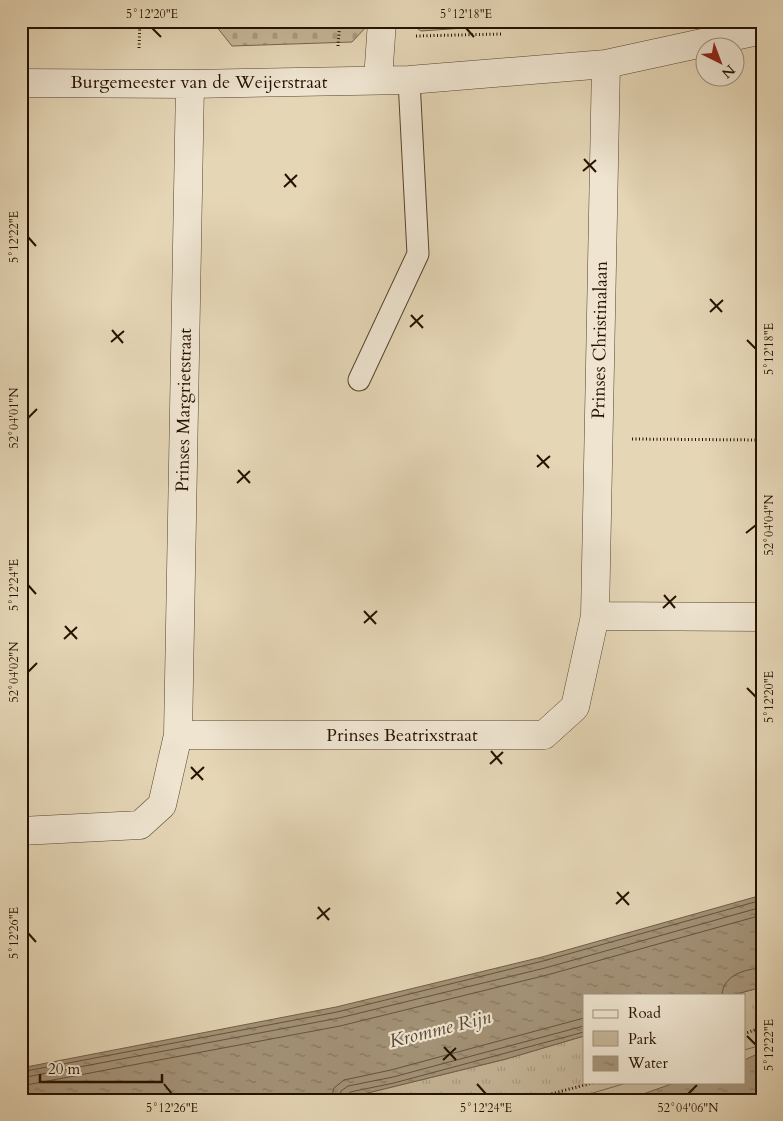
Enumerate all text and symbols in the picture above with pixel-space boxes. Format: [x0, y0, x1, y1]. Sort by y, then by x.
text: 5°12'20"E [126, 6, 178, 22]
text: 5°12'18"E [440, 6, 492, 22]
north arrow [696, 38, 746, 88]
text: N [717, 60, 739, 82]
street label: Burgemeester van de Weijerstraat [71, 70, 328, 95]
text: 5°12'22"E [6, 211, 22, 263]
street label: Prinses Christinalaan [586, 260, 614, 419]
text: 5°12'18"E [761, 323, 777, 375]
street label: Prinses Margrietstraat [170, 328, 198, 492]
text: 52°04'01"N [6, 387, 22, 448]
text: 52°04'04"N [761, 494, 777, 555]
text: 5°12'24"E [6, 559, 22, 611]
text: 52°04'02"N [6, 641, 22, 702]
text: 5°12'20"E [761, 671, 777, 723]
street label: Prinses Beatrixstraat [326, 723, 478, 748]
text: 5°12'26"E [6, 907, 22, 959]
legend [583, 994, 746, 1084]
text: Road [628, 1003, 661, 1023]
water label: Kromme Rijn [386, 1004, 494, 1054]
text: 5°12'22"E [761, 1019, 777, 1071]
text: Park [628, 1029, 657, 1049]
scale bar [40, 1051, 162, 1083]
text: Water [627, 1053, 669, 1073]
text: 20 m [48, 1059, 80, 1079]
text: 5°12'26"E [146, 1100, 198, 1116]
text: 5°12'24"E [460, 1100, 512, 1116]
text: 52°04'06"N [658, 1100, 719, 1116]

